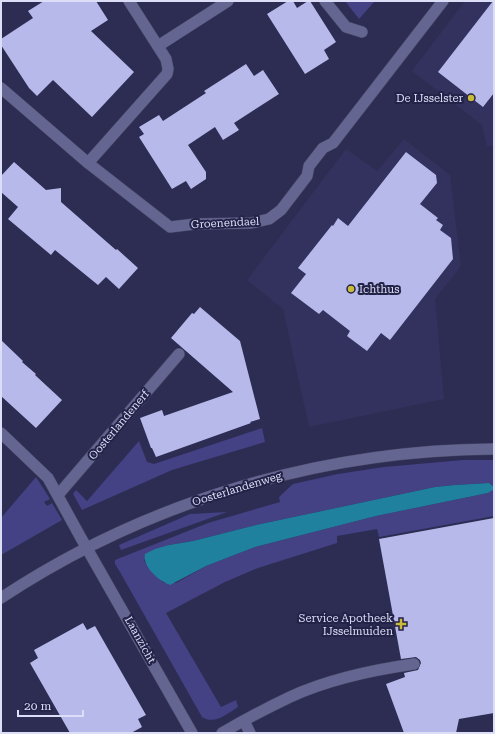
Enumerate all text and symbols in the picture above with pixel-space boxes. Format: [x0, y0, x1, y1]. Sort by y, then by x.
place label: De IJsselster [396, 92, 463, 105]
marker: De IJsselster [466, 93, 476, 103]
street label: Groenendael [191, 215, 260, 231]
place label: Ichthus [359, 283, 399, 296]
marker: Ichthus [346, 284, 356, 294]
street label: Oosterlandenerf [86, 387, 152, 462]
street label: Oosterlandenweg [191, 469, 284, 509]
place label: Service Apotheek IJsselmuiden [299, 612, 393, 638]
street label: Laanzicht [122, 614, 158, 666]
marker: Service Apotheek IJsselmuiden [396, 619, 406, 629]
scale bar [18, 692, 83, 718]
text: 20 m [24, 699, 51, 713]

